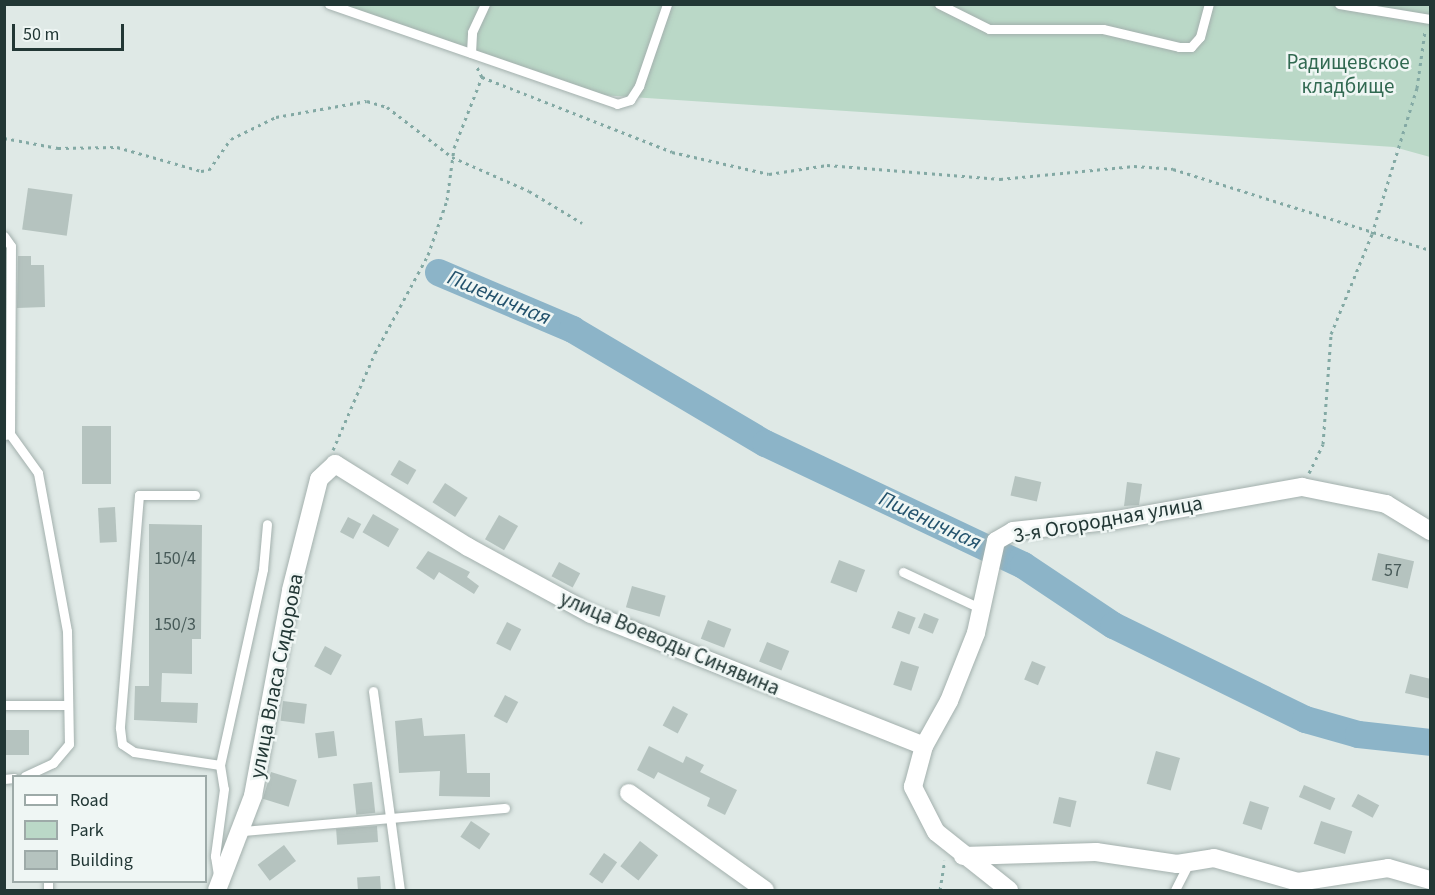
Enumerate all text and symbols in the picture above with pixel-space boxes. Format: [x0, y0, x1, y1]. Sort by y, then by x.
scale bar [15, 12, 128, 50]
text: 50 m [23, 22, 59, 47]
park label: Радищевское кладбище [1286, 49, 1410, 99]
water label: Пшеничная [443, 264, 555, 332]
water label: Пшеничная [875, 486, 985, 556]
street label: 3-я Огородная улица [1012, 490, 1204, 548]
house number: 150/4 [154, 548, 196, 570]
house number: 57 [1384, 560, 1402, 582]
street label: улица Власа Сидорова [244, 571, 308, 781]
street label: улица Воеводы Синявина [556, 585, 784, 701]
house number: 150/3 [154, 614, 196, 636]
legend [12, 775, 207, 883]
text: Road [70, 788, 109, 813]
text: Park [70, 818, 104, 843]
text: Building [70, 848, 133, 873]

